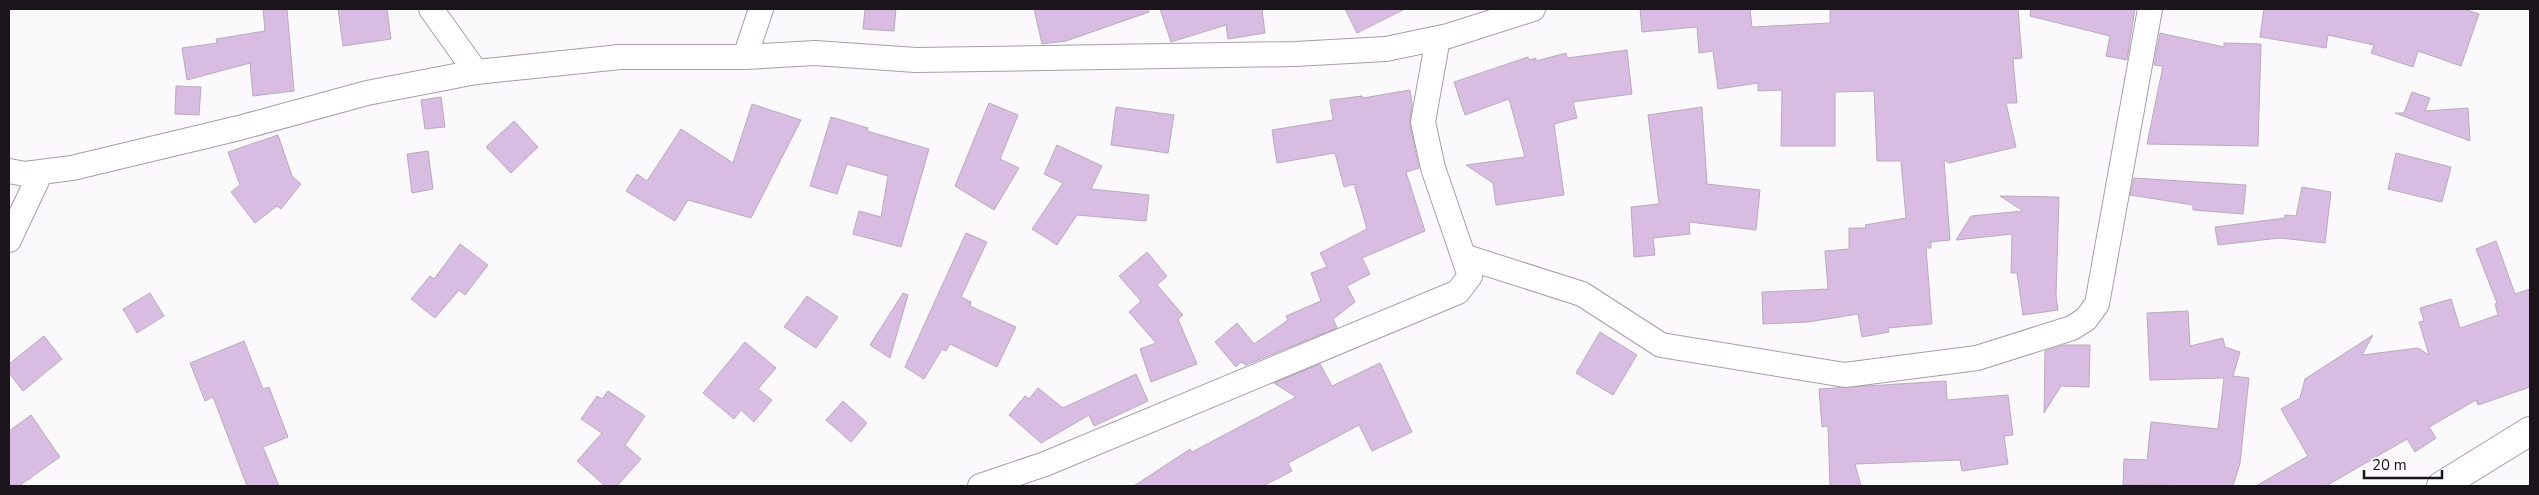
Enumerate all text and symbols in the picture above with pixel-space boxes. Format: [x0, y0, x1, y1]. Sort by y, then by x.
scale bar [2364, 448, 2442, 480]
text: 20 m [2372, 455, 2407, 475]

